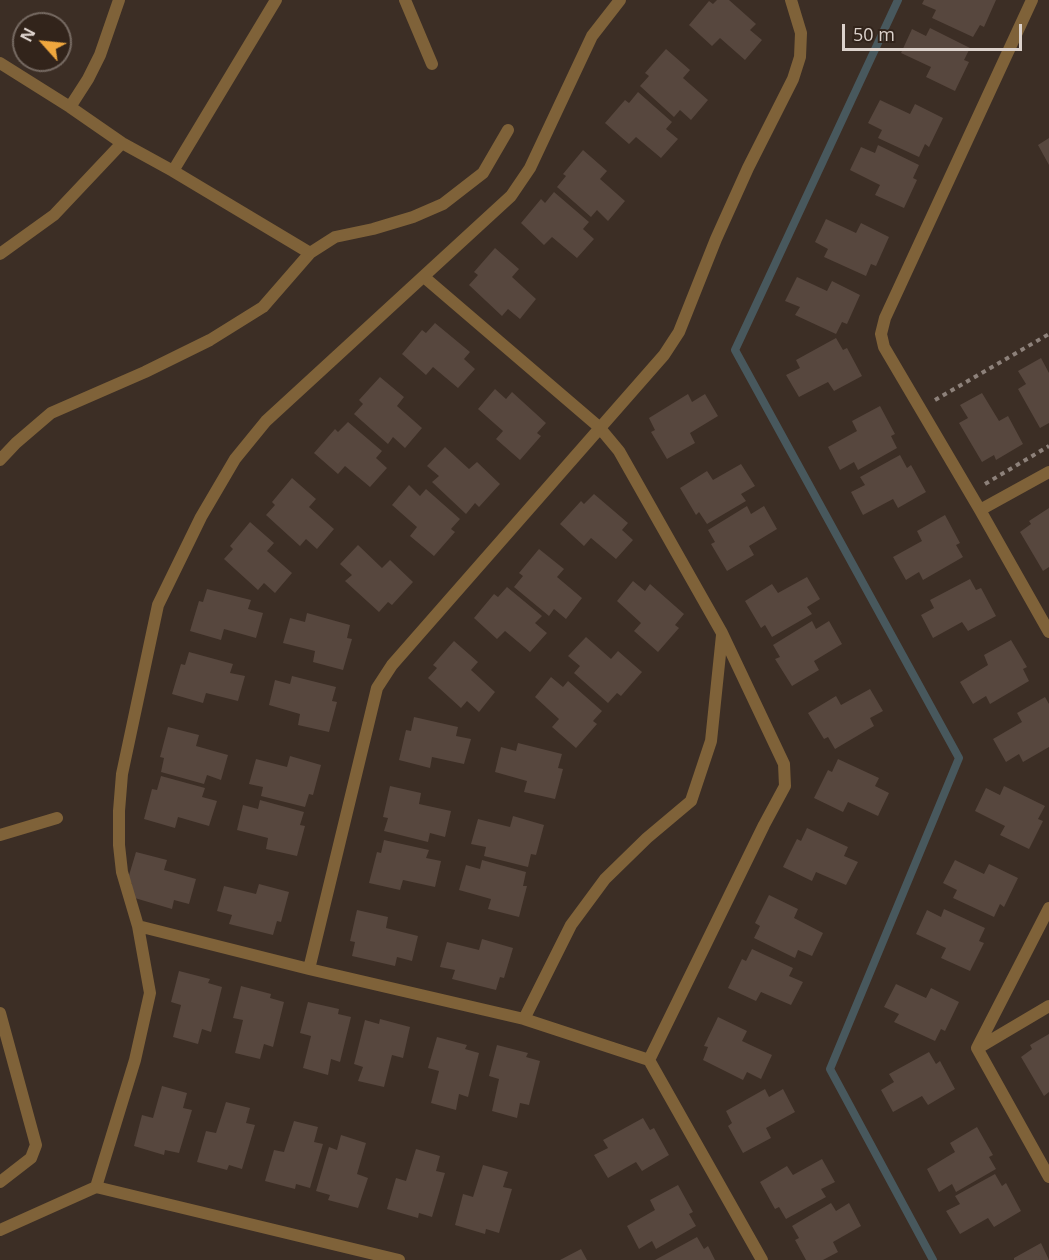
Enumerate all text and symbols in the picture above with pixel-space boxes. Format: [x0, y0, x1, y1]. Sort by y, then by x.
north arrow [12, 12, 72, 72]
scale bar [845, 12, 1025, 50]
text: 50 m [853, 22, 895, 46]
text: N [15, 24, 40, 46]

